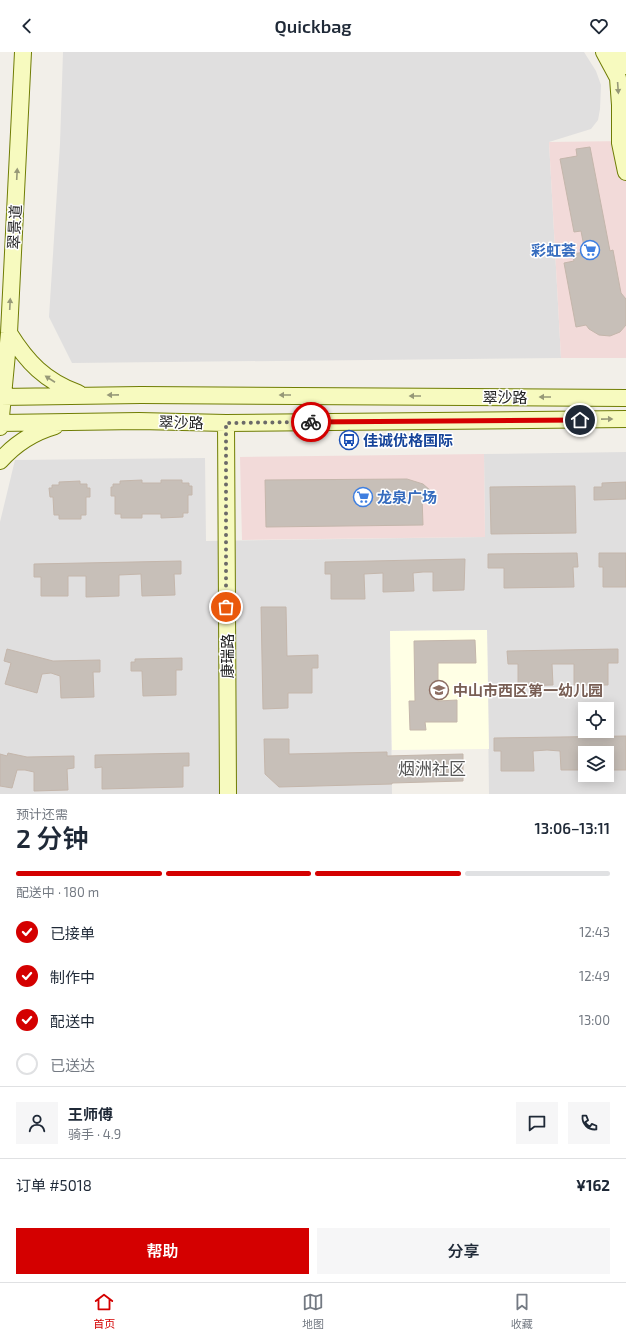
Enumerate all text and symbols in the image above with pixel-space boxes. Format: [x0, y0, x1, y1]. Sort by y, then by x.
icon: back [16, 15, 38, 37]
text: Quickbag [274, 15, 352, 37]
icon: heart [588, 15, 610, 37]
one-way arrow [615, 82, 622, 94]
one-way arrow [13, 168, 20, 180]
street label: 翠景道 [4, 204, 24, 250]
supermarket icon: 彩虹荟 [579, 239, 601, 261]
place label: 彩虹荟 [531, 241, 576, 259]
one-way arrow [7, 298, 14, 310]
one-way arrow [45, 375, 56, 383]
street label: 翠沙路 [482, 388, 528, 406]
one-way arrow [106, 392, 119, 398]
one-way arrow [279, 392, 291, 399]
one-way arrow [408, 393, 421, 399]
one-way arrow [538, 394, 551, 400]
courier [291, 402, 331, 442]
pin [563, 403, 597, 437]
icon: home [569, 409, 591, 431]
icon: bike [300, 411, 322, 433]
street label: 翠沙路 [158, 413, 204, 431]
one-way arrow [601, 416, 614, 422]
bus stop icon: 佳诚优格国际 [338, 429, 360, 451]
place label: 佳诚优格国际 [363, 431, 453, 449]
supermarket icon: 龙泉广场 [352, 486, 374, 508]
place label: 龙泉广场 [377, 488, 437, 506]
pin [209, 590, 243, 624]
icon: bag [215, 596, 237, 618]
street label: 康瑞路 [218, 633, 236, 679]
school or university icon: 中山市西区第一幼儿园 [428, 679, 450, 701]
place label: 中山市西区第一幼儿园 [453, 681, 603, 699]
map controls [578, 702, 614, 782]
button: locate [578, 702, 614, 738]
button: layers [578, 746, 614, 782]
district label: 烟洲社区 [398, 758, 466, 778]
text: 预计还需 [16, 806, 68, 822]
text: 13:06–13:11 [534, 819, 610, 837]
text: 2 分钟 [16, 822, 89, 853]
text: 配送中 · 180 m [16, 884, 99, 900]
icon: check [16, 921, 38, 943]
text: 已接单 [50, 924, 95, 942]
text: 12:43 [579, 924, 610, 940]
icon: check [16, 965, 38, 987]
text: 制作中 [50, 968, 95, 986]
text: 12:49 [579, 968, 610, 984]
icon: check [16, 1009, 38, 1031]
text: 配送中 [50, 1012, 95, 1030]
text: 13:00 [579, 1012, 610, 1028]
text: 已送达 [50, 1056, 95, 1074]
button: person [16, 1102, 58, 1144]
button: chat [516, 1102, 558, 1144]
button: phone [568, 1102, 610, 1144]
text: 王师傅 [68, 1105, 113, 1123]
text: 骑手 · 4.9 [68, 1126, 121, 1142]
text: 订单 #5018 [16, 1176, 92, 1194]
text: ¥162 [576, 1176, 610, 1194]
button: 帮助 [16, 1228, 309, 1274]
button: 分享 [317, 1228, 610, 1274]
tab: 首页 [93, 1291, 115, 1331]
tab: 地图 [302, 1291, 324, 1331]
tab: 收藏 [511, 1291, 533, 1331]

